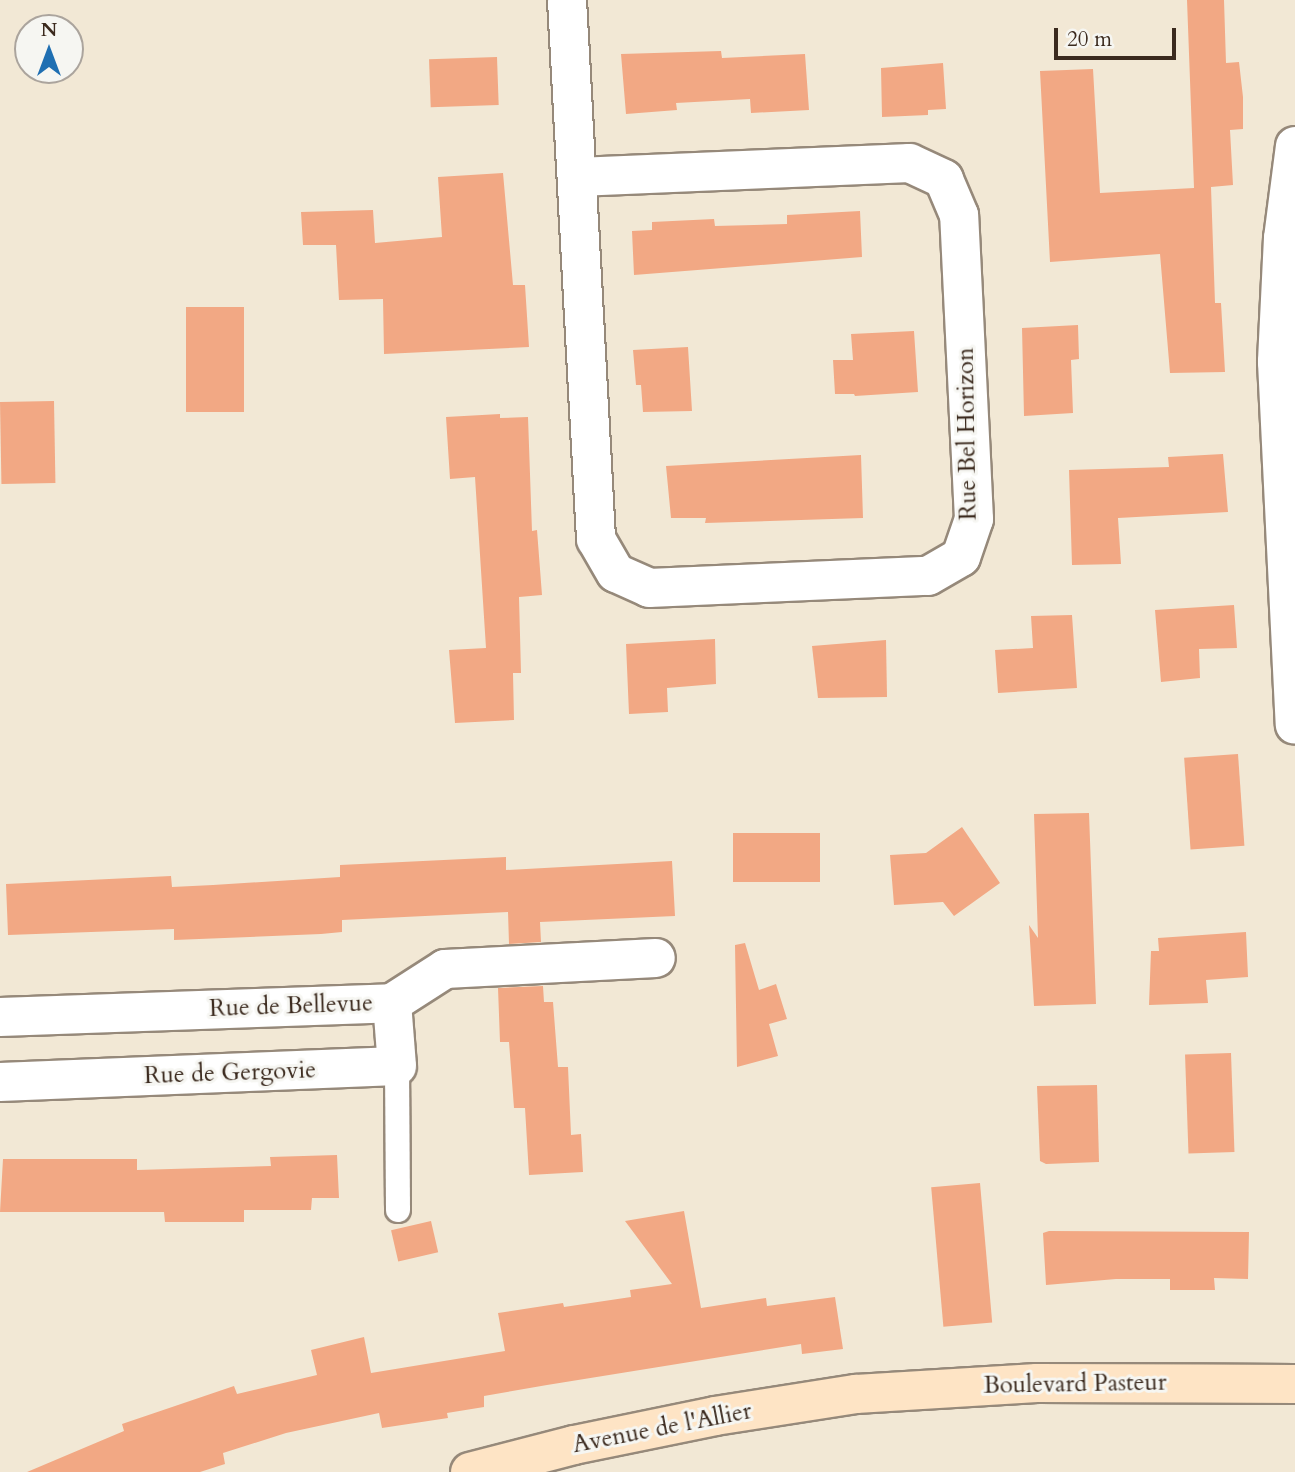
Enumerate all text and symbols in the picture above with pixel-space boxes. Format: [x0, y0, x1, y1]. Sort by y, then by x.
north arrow [14, 14, 84, 84]
scale bar [1057, 14, 1180, 58]
text: N [41, 17, 57, 43]
text: 20 m [1067, 25, 1112, 54]
street label: Rue Bel Horizon [951, 347, 983, 521]
street label: Rue de Bellevue [209, 989, 373, 1023]
street label: Rue de Gergovie [143, 1056, 317, 1090]
street label: Boulevard Pasteur [983, 1368, 1167, 1400]
street label: Avenue de l'Allier [570, 1397, 754, 1459]

